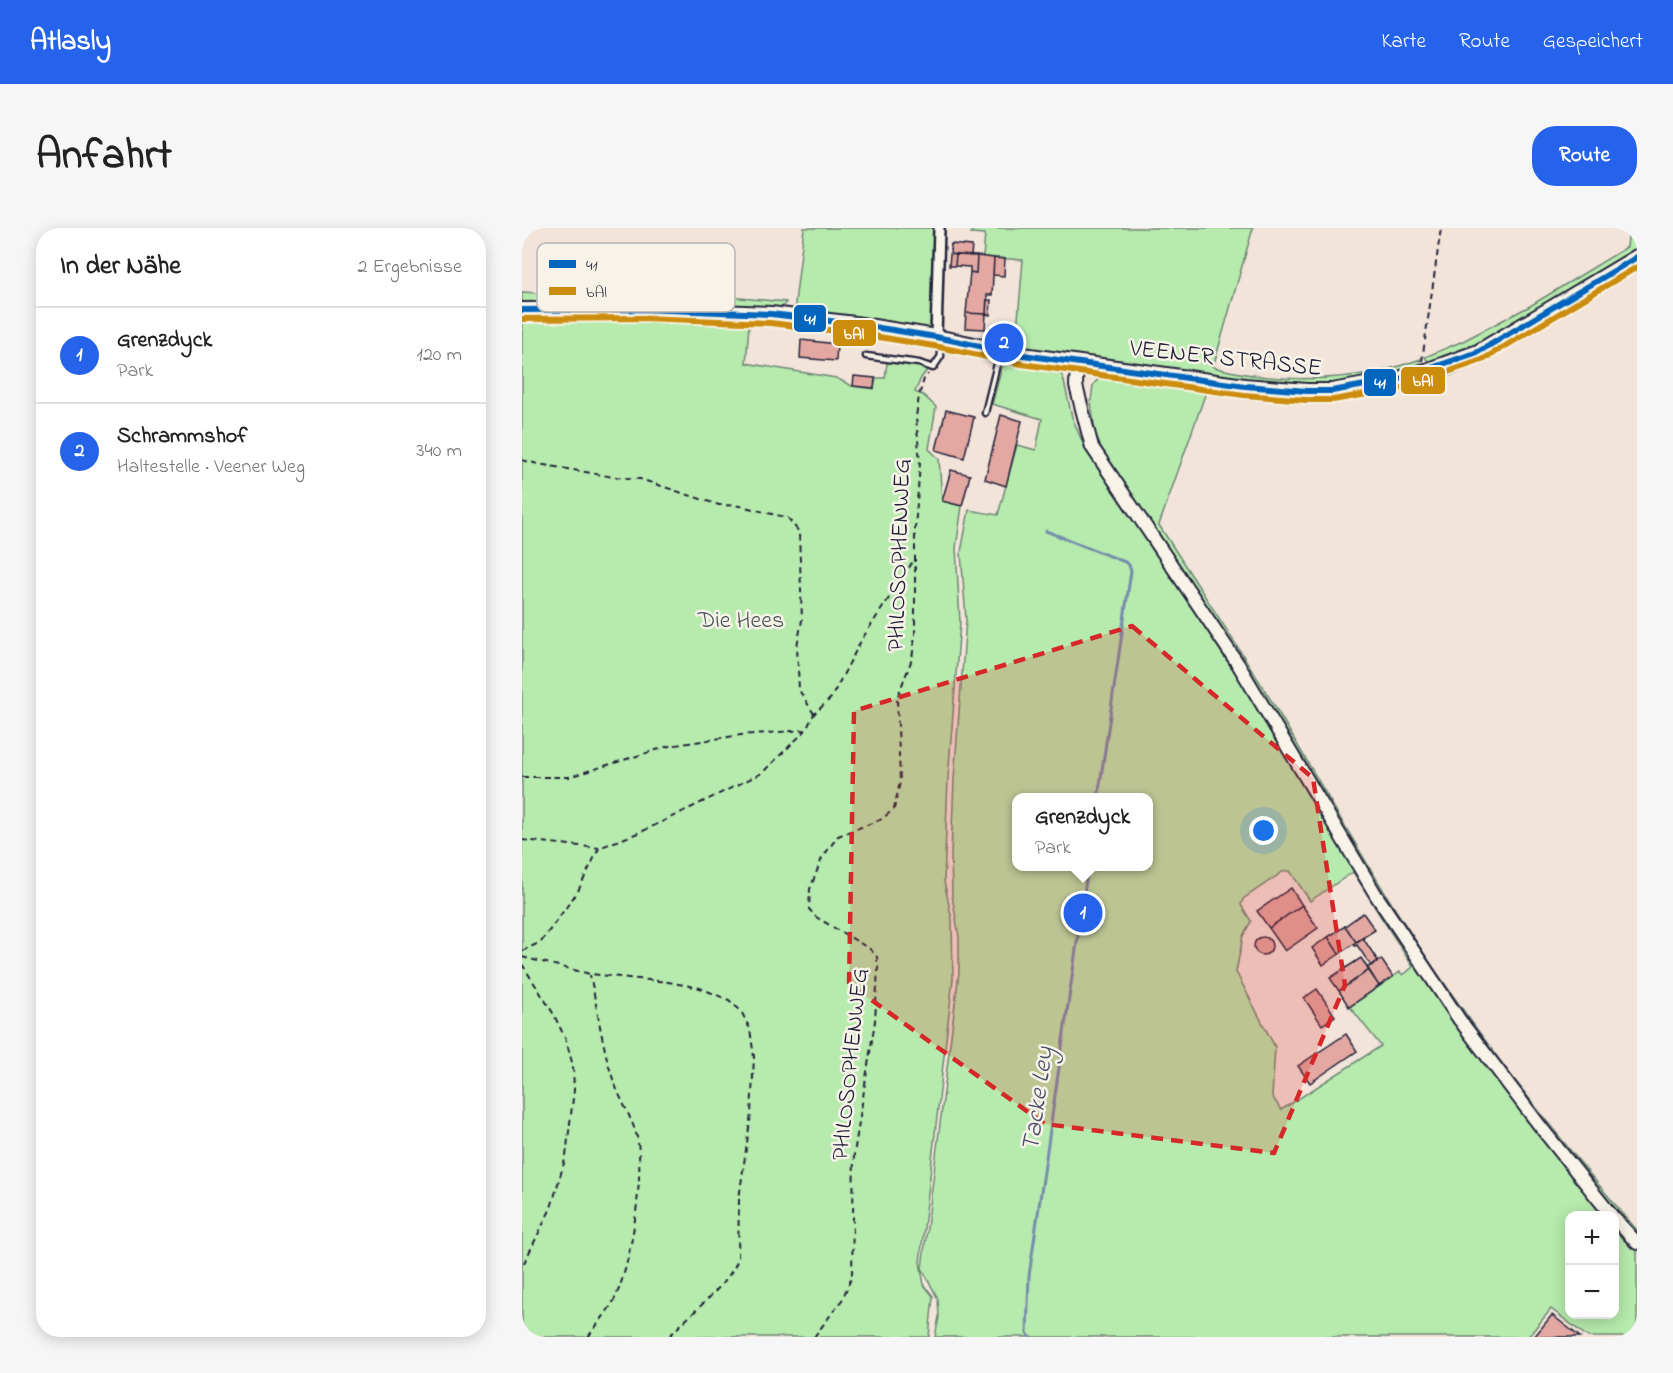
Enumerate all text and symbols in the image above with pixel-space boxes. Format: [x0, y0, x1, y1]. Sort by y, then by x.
text: Atlasly [30, 22, 111, 63]
text: Karte [1381, 27, 1426, 57]
text: Route [1459, 27, 1510, 57]
text: Gespeichert [1543, 27, 1643, 57]
text: Anfahrt [36, 126, 172, 187]
button: Route [1532, 126, 1637, 186]
legend [537, 243, 735, 312]
text: In der Nähe [60, 248, 181, 286]
text: 2 Ergebnisse [357, 253, 462, 282]
text: 41 [586, 254, 598, 278]
text: bAl [586, 281, 607, 305]
line badge: 41 [793, 304, 827, 333]
text: 41 [803, 308, 817, 332]
line badge: bAl [832, 319, 877, 347]
pin: 2 [984, 320, 1024, 366]
text: bAl [844, 323, 865, 347]
text: Grenzdyck [117, 325, 212, 357]
street label: VEENER STRASSE [1127, 332, 1324, 387]
text: 1 [76, 341, 83, 370]
text: 120 m [417, 341, 462, 370]
text: Park [117, 357, 153, 386]
line badge: bAl [1400, 366, 1446, 395]
line badge: 41 [1363, 368, 1397, 397]
text: bAl [1413, 370, 1434, 394]
text: 41 [1373, 372, 1387, 396]
text: Schrammshof [117, 421, 247, 453]
text: 2 [75, 437, 84, 466]
text: 340 m [416, 437, 462, 466]
text: Haltestelle · Veener Weg [117, 453, 305, 482]
street label: PHILOSOPHENWEG [880, 458, 921, 652]
park label: Die Hees [697, 604, 784, 639]
popup [1012, 793, 1153, 871]
text: Grenzdyck [1035, 802, 1130, 834]
your location [1249, 816, 1278, 845]
text: Park [1035, 834, 1071, 863]
pin: 1 [1064, 890, 1102, 936]
street label: PHILOSOPHENWEG [824, 966, 879, 1162]
water label: Tacke Ley [1013, 1044, 1065, 1154]
map controls [1565, 1211, 1619, 1319]
button: + [1565, 1211, 1619, 1265]
button: − [1565, 1265, 1619, 1319]

